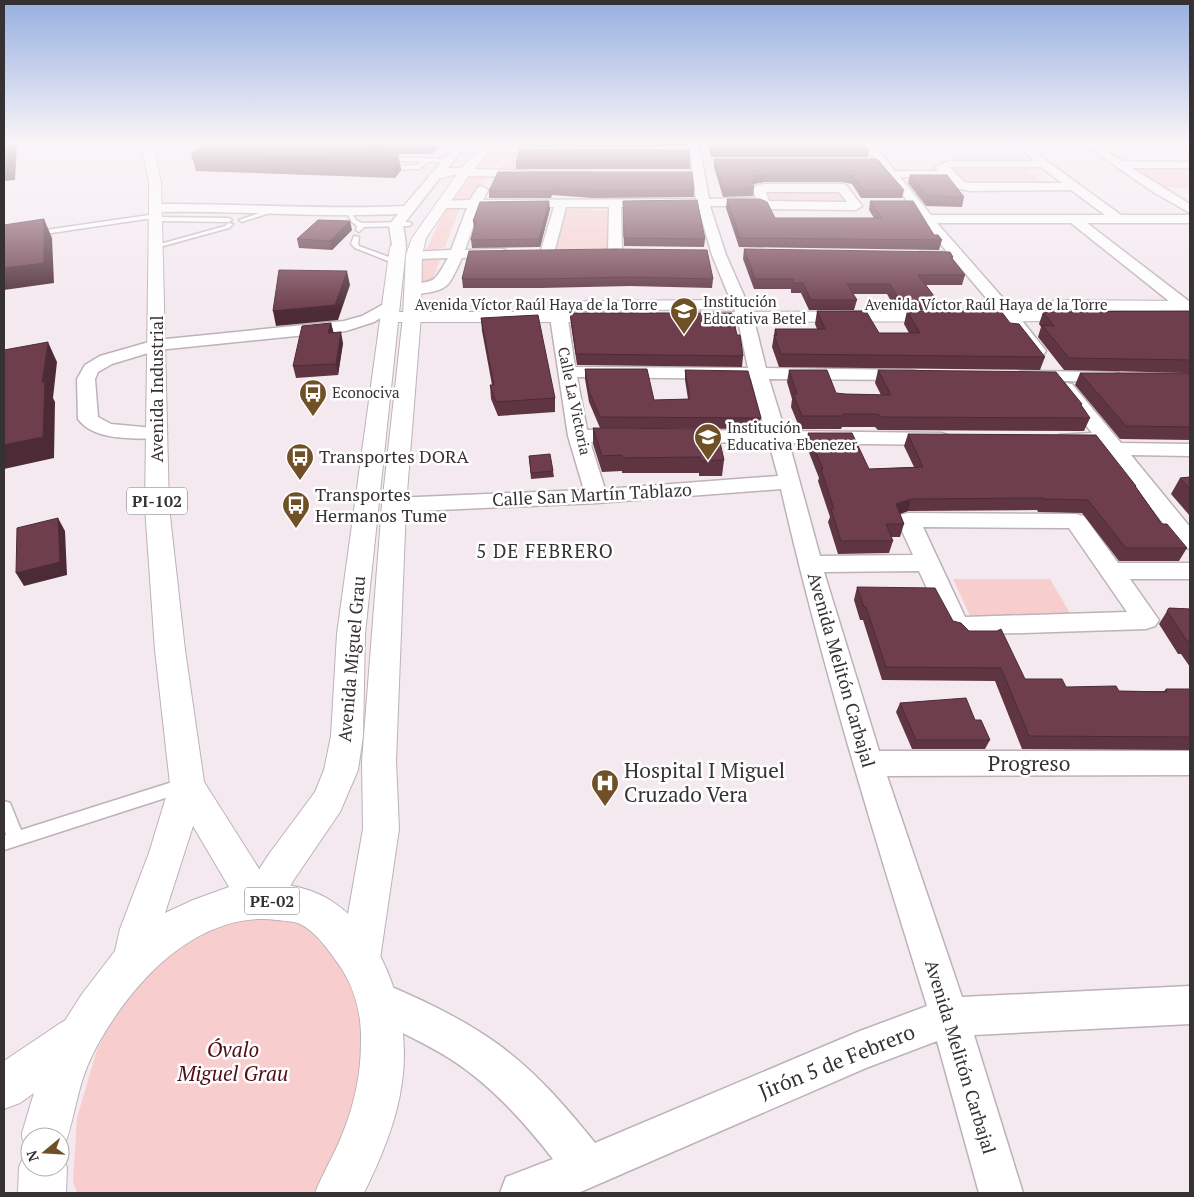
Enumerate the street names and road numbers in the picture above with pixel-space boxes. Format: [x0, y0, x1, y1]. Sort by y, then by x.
street label: Avenida Víctor Raúl Haya de la Torre [414, 294, 658, 314]
street label: Avenida Víctor Raúl Haya de la Torre [864, 294, 1108, 314]
street label: Avenida Industrial [144, 315, 168, 463]
street label: Calle La Victoria [554, 345, 596, 457]
street label: Calle San Martín Tablazo [491, 477, 693, 511]
road number: PI-102 [127, 488, 187, 514]
street label: Avenida Melitón Carbajal [803, 569, 881, 770]
street label: Avenida Miguel Grau [332, 575, 370, 743]
street label: Progreso [988, 749, 1070, 777]
road number: PE-02 [244, 888, 300, 914]
street label: Avenida Melitón Carbajal [920, 957, 1002, 1157]
street label: Jirón 5 de Febrero [754, 1017, 919, 1105]

